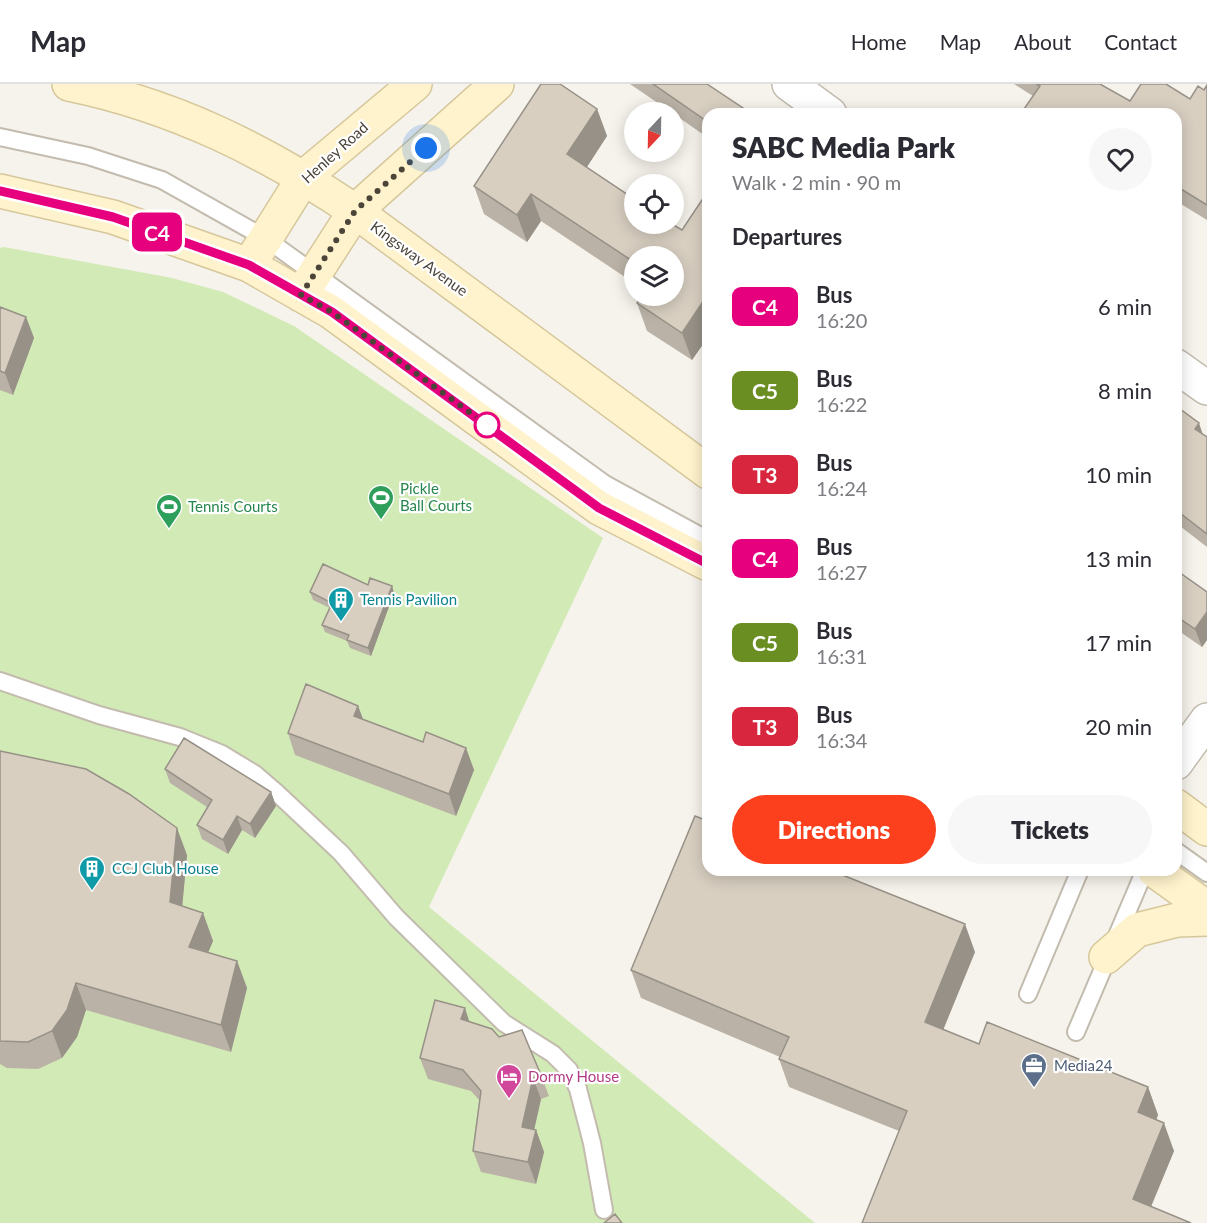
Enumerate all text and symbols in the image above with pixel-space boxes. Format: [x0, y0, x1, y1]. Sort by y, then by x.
text: Map [30, 24, 86, 58]
text: Home [851, 29, 907, 54]
text: Map [940, 29, 981, 54]
text: About [1014, 29, 1071, 54]
text: Contact [1104, 29, 1177, 54]
north arrow [624, 102, 684, 162]
map controls [624, 102, 684, 306]
street label: Henley Road [297, 118, 371, 187]
button: heart [1089, 128, 1152, 191]
text: SABC Media Park [732, 130, 955, 164]
your location [411, 133, 441, 163]
text: Walk · 2 min · 90 m [732, 170, 901, 194]
button: locate [624, 174, 684, 234]
line badge: C4 [130, 212, 184, 252]
street label: Kingsway Avenue [368, 217, 472, 299]
text: C4 [144, 220, 170, 245]
text: Departures [732, 223, 842, 250]
button: layers [624, 246, 684, 306]
text: Bus [816, 281, 852, 308]
text: 6 min [1098, 293, 1152, 320]
text: C4 [752, 294, 778, 319]
text: 16:20 [816, 308, 867, 332]
text: Bus [816, 365, 852, 392]
text: 8 min [1098, 377, 1152, 404]
text: C5 [752, 378, 778, 403]
text: 16:22 [816, 392, 867, 416]
unlabelled marker [474, 412, 500, 438]
text: Bus [816, 449, 852, 476]
text: 10 min [1085, 461, 1152, 488]
text: T3 [753, 462, 777, 487]
text: 16:24 [816, 476, 867, 500]
place label: Pickle Ball Courts [400, 479, 472, 514]
sports icon: Pickle Ball Courts [366, 483, 396, 521]
sports icon: Tennis Courts [154, 492, 184, 530]
place label: Tennis Courts [188, 497, 278, 515]
text: Bus [816, 533, 852, 560]
text: 13 min [1085, 545, 1152, 572]
text: C4 [752, 546, 778, 571]
text: 16:27 [816, 560, 867, 584]
building icon: Tennis Pavilion [326, 585, 356, 623]
place label: Tennis Pavilion [360, 590, 457, 608]
text: Bus [816, 617, 852, 644]
text: 17 min [1085, 629, 1152, 656]
text: C5 [752, 630, 778, 655]
text: 16:31 [816, 644, 867, 668]
text: Bus [816, 701, 852, 728]
text: 20 min [1085, 713, 1152, 740]
text: T3 [753, 714, 777, 739]
text: 16:34 [816, 728, 867, 752]
button: Directions [732, 795, 936, 864]
button: Tickets [948, 795, 1152, 864]
building icon: CCJ Club House [77, 854, 107, 892]
place label: CCJ Club House [112, 859, 219, 877]
office icon: Media24 [1019, 1051, 1049, 1089]
place label: Media24 [1054, 1056, 1113, 1074]
hotel icon: Dormy House [494, 1062, 524, 1100]
place label: Dormy House [528, 1067, 619, 1085]

